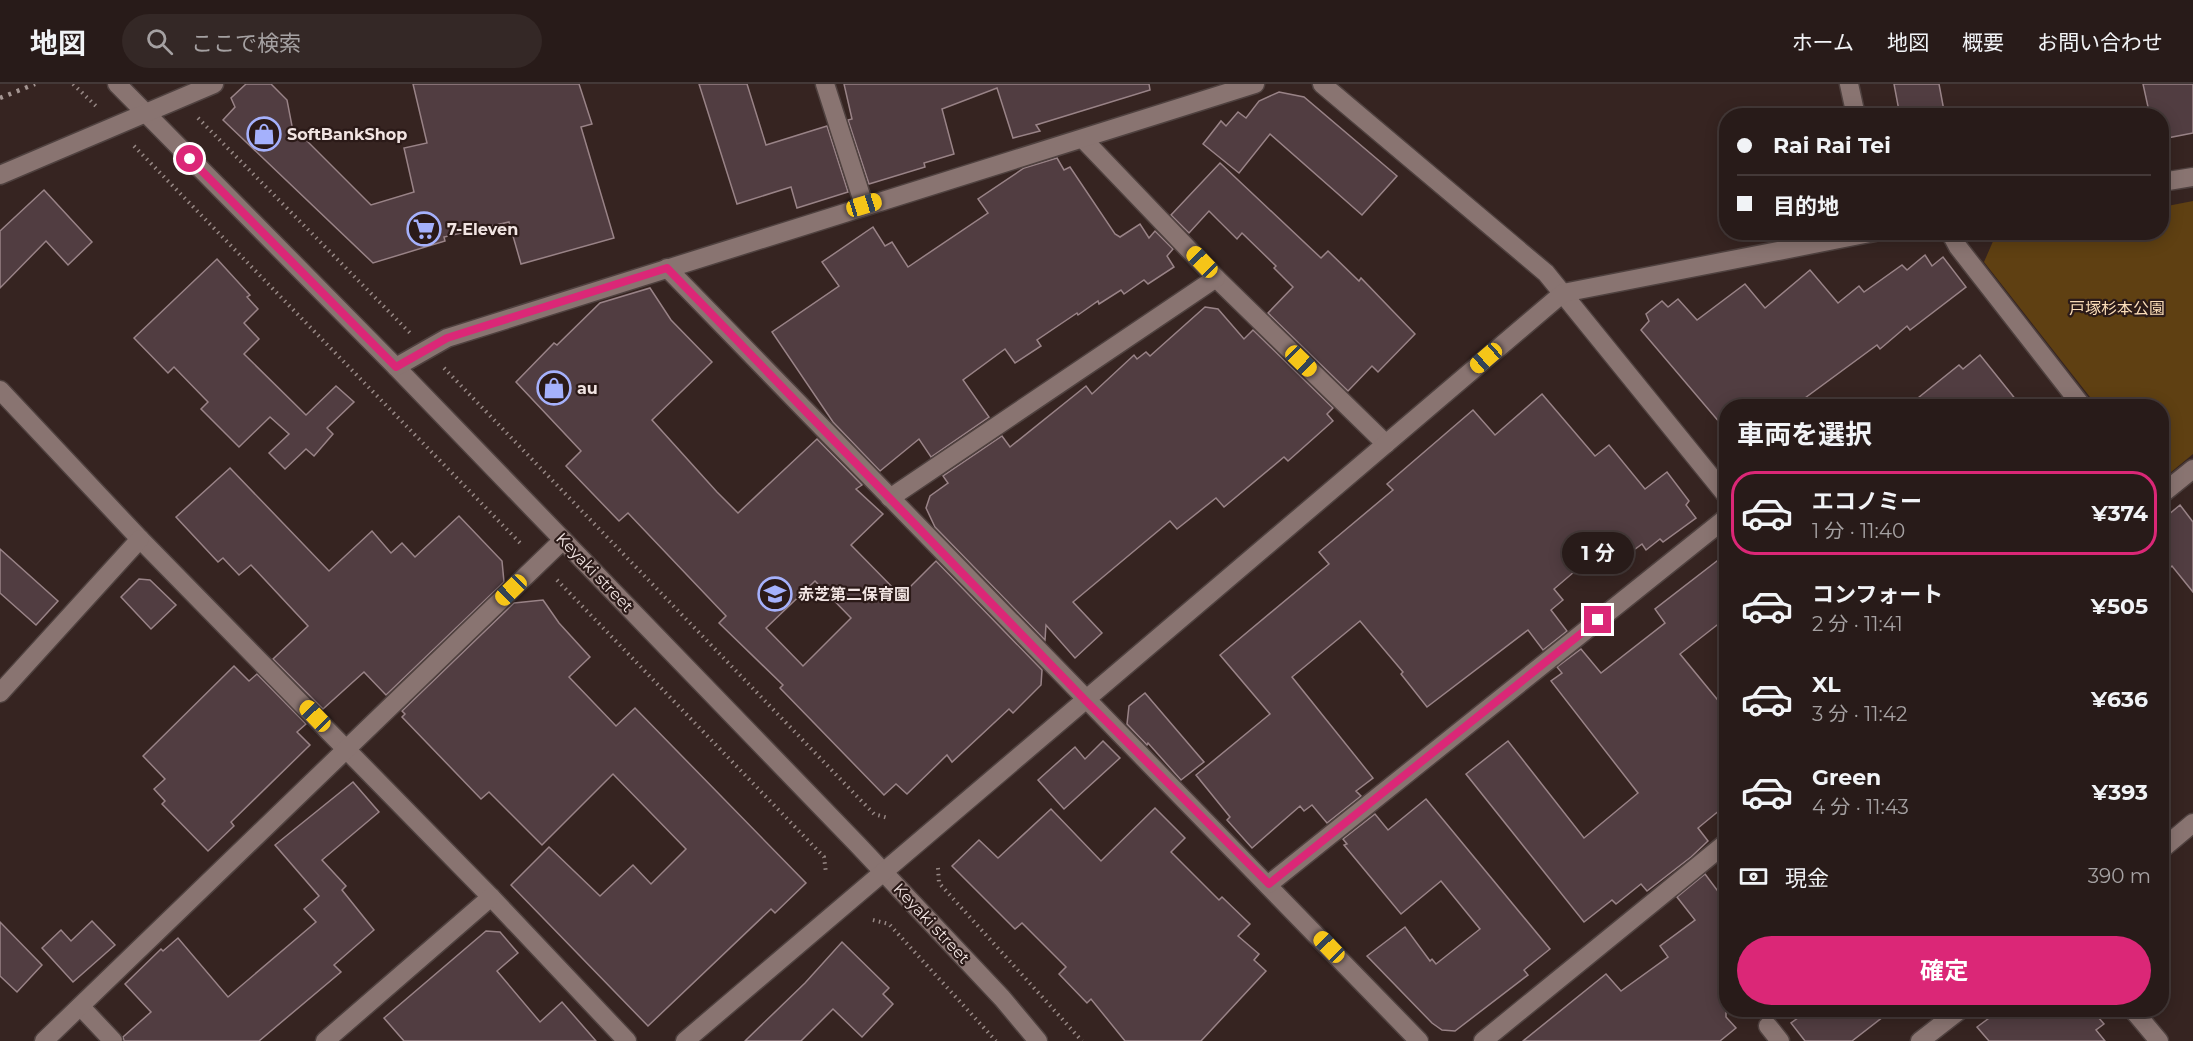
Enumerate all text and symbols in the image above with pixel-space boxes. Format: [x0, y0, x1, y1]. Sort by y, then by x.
search box [122, 14, 542, 68]
icon: search [143, 25, 176, 58]
text: 地図 [30, 26, 86, 60]
text: ここで検索 [191, 30, 301, 57]
text: ホーム [1792, 30, 1854, 55]
text: 地図 [1887, 30, 1929, 55]
text: 概要 [1962, 30, 2004, 55]
text: お問い合わせ [2037, 30, 2163, 55]
shop icon: SoftBankShop [246, 116, 282, 152]
place label: SoftBankShop [287, 125, 407, 144]
text: Rai Rai Tei [1773, 132, 1891, 159]
route start [176, 145, 203, 172]
car [844, 191, 884, 219]
text: 目的地 [1773, 193, 1839, 220]
supermarket icon: 7-Eleven [406, 211, 442, 247]
place label: 7-Eleven [447, 220, 518, 239]
car [1183, 243, 1221, 281]
park label: 戸塚杉本公園 [2069, 299, 2165, 318]
car [1467, 339, 1505, 377]
car [1282, 342, 1320, 380]
shop icon: au [536, 370, 572, 406]
place label: au [577, 379, 598, 398]
text: 車両を選択 [1737, 418, 1872, 451]
icon: car [1740, 486, 1794, 540]
text: エコノミー [1812, 488, 1922, 515]
text: ¥374 [2091, 500, 2148, 527]
text: 1 分 · 11:40 [1812, 519, 1905, 543]
street label: Keyaki street [552, 529, 638, 616]
callout: 1 分 [1562, 533, 1634, 575]
text: 1 分 [1581, 541, 1615, 565]
car [492, 571, 530, 609]
school or university icon: 赤芝第二保育園 [757, 576, 793, 612]
icon: car [1740, 579, 1794, 633]
text: コンフォート [1812, 581, 1943, 608]
place label: 赤芝第二保育園 [798, 585, 910, 604]
text: ¥505 [2091, 593, 2148, 620]
route end [1584, 606, 1611, 633]
text: 2 分 · 11:41 [1812, 612, 1903, 636]
text: XL [1812, 671, 1841, 698]
icon: car [1740, 672, 1794, 726]
text: ¥636 [2091, 686, 2148, 713]
car [296, 697, 334, 735]
text: 3 分 · 11:42 [1812, 702, 1907, 726]
text: Green [1812, 764, 1881, 791]
icon: car [1740, 765, 1794, 819]
text: ¥393 [2092, 779, 2148, 806]
text: 4 分 · 11:43 [1812, 795, 1909, 819]
icon: cash [1737, 860, 1770, 893]
text: 390 m [2088, 864, 2151, 888]
text: 現金 [1785, 865, 1829, 892]
street label: Keyaki street [890, 879, 974, 968]
car [1310, 928, 1348, 966]
button: 確定 [1737, 936, 2151, 1005]

